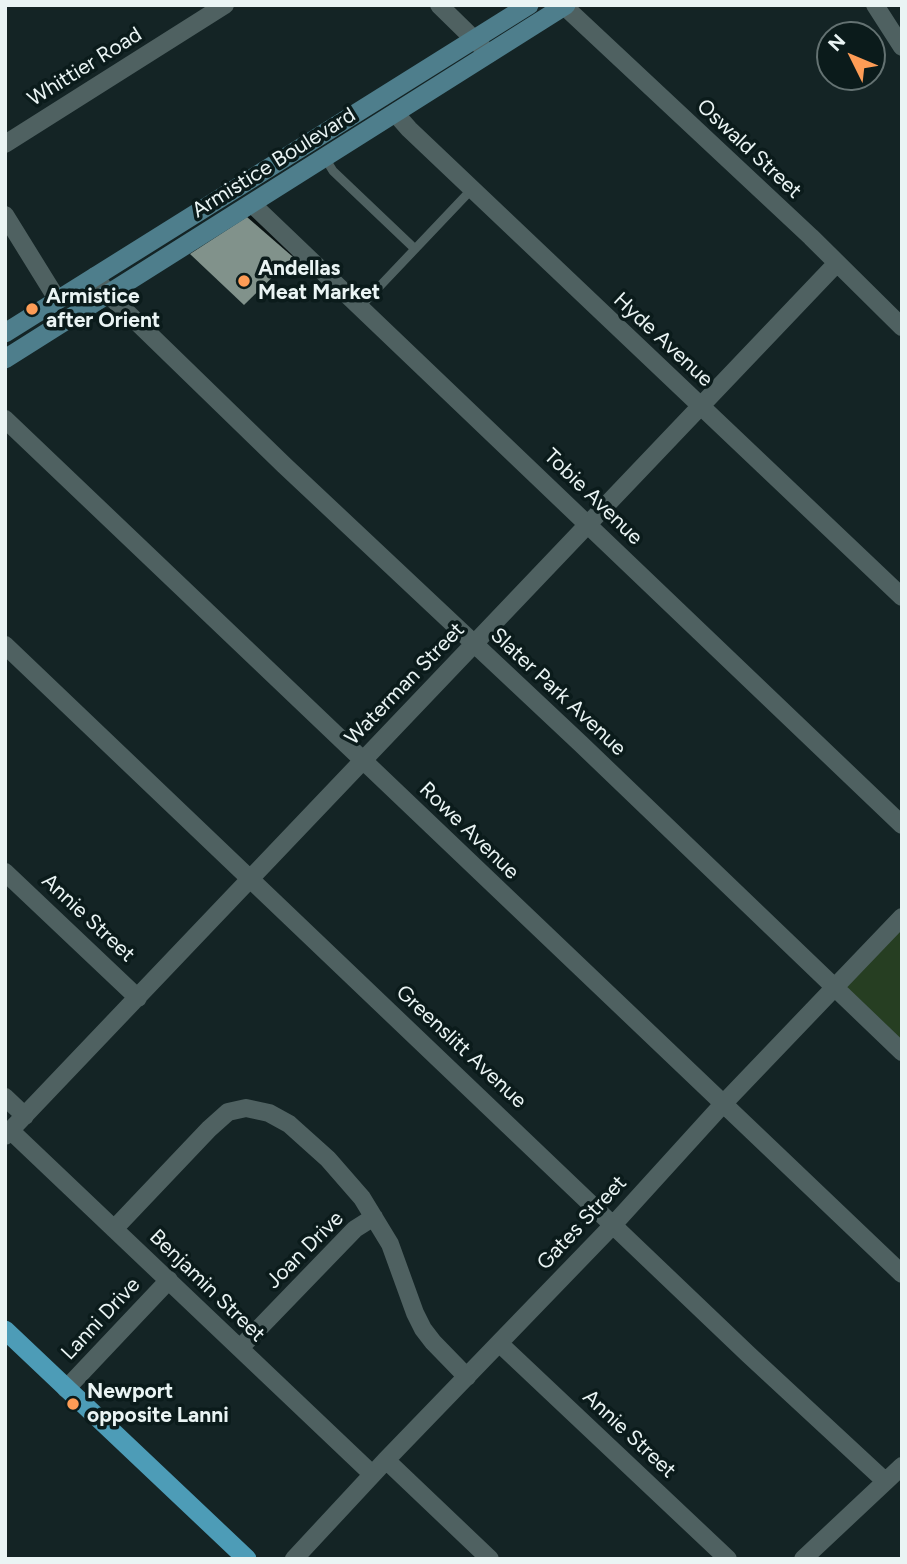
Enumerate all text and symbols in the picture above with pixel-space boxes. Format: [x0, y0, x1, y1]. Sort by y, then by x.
north arrow [816, 21, 886, 91]
street label: Whittier Road [23, 22, 147, 112]
text: N [823, 29, 850, 56]
street label: Oswald Street [691, 94, 807, 204]
street label: Armistice Boulevard [188, 103, 360, 223]
place label: Andellas Meat Market [258, 256, 380, 306]
marker: Andellas Meat Market [236, 273, 252, 289]
place label: Armistice after Orient [46, 284, 160, 334]
street label: Hyde Avenue [608, 288, 718, 392]
marker: Armistice after Orient [24, 301, 40, 317]
street label: Tobie Avenue [538, 444, 648, 550]
street label: Waterman Street [340, 617, 470, 751]
street label: Slater Park Avenue [485, 623, 631, 761]
street label: Rowe Avenue [414, 777, 524, 885]
street label: Annie Street [36, 869, 140, 967]
street label: Greenslitt Avenue [391, 980, 531, 1114]
street label: Gates Street [532, 1171, 632, 1275]
street label: Joan Drive [261, 1206, 349, 1294]
street label: Benjamin Street [144, 1225, 270, 1347]
street label: Lanni Drive [56, 1272, 146, 1366]
place label: Newport opposite Lanni [87, 1379, 229, 1429]
street label: Annie Street [577, 1385, 681, 1483]
marker: Newport opposite Lanni [65, 1396, 81, 1412]

